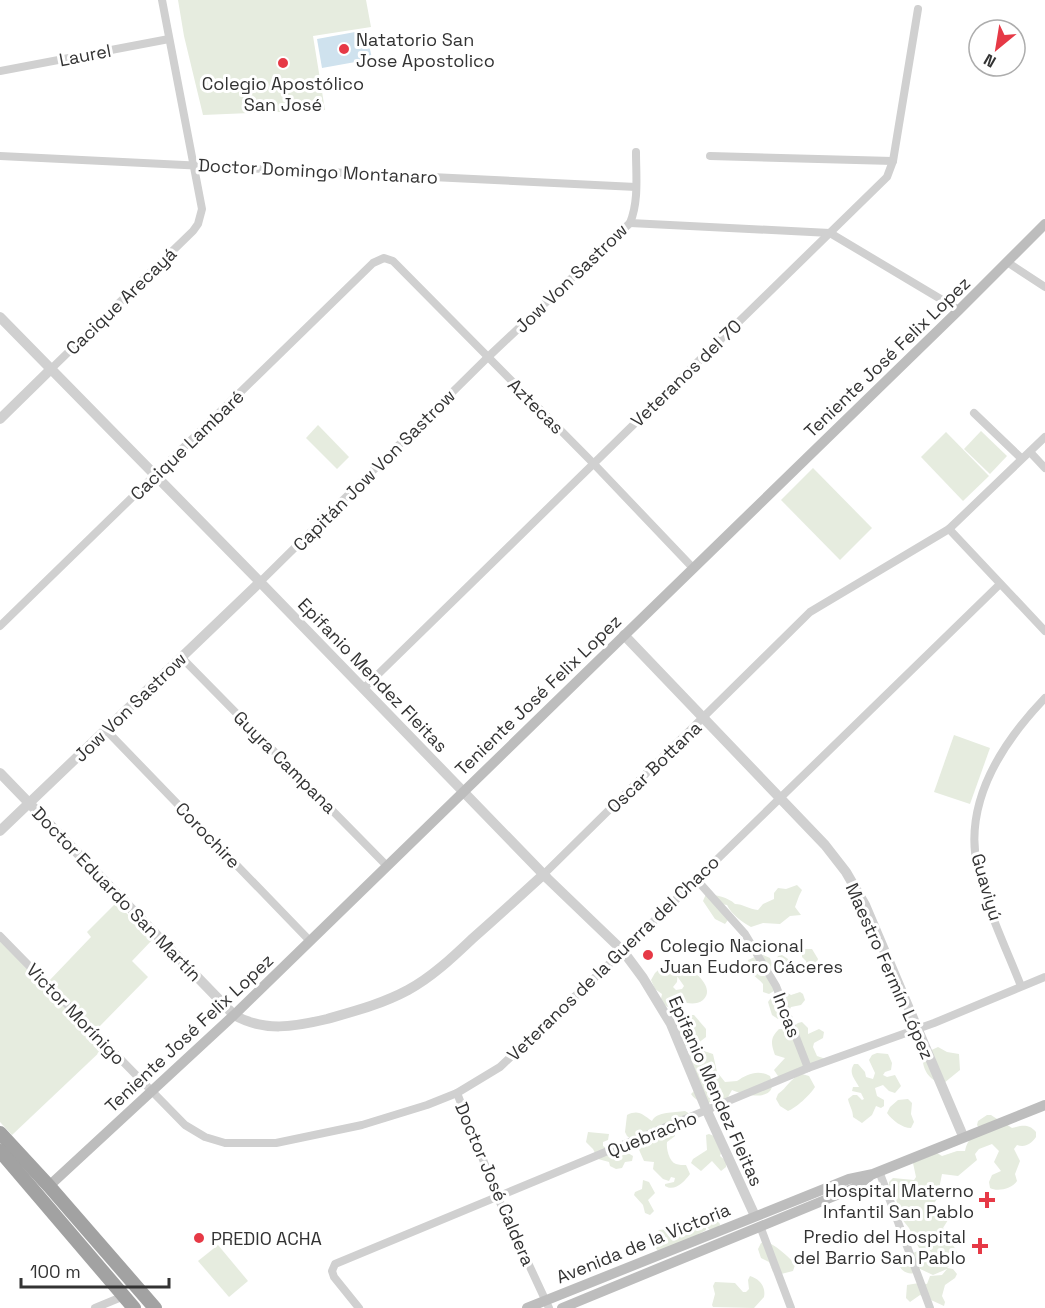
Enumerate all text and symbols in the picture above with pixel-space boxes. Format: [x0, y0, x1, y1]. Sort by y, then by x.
north arrow [967, 18, 1027, 78]
place label: Natatorio San Jose Apostolico [356, 28, 495, 72]
street label: Laurel [57, 39, 113, 71]
marker: Natatorio San Jose Apostolico [337, 42, 351, 56]
text: N [980, 49, 1000, 72]
marker: Colegio Apostólico San José [276, 56, 290, 70]
place label: Colegio Apostólico San José [202, 72, 364, 116]
street label: Doctor Domingo Montanaro [197, 153, 439, 189]
street label: Jow Von Sastrow [510, 218, 632, 338]
street label: Cacique Arecayá [61, 242, 181, 360]
street label: Teniente José Felix Lopez [799, 272, 975, 442]
street label: Veteranos del 70 [626, 314, 746, 432]
street label: Aztecas [503, 373, 569, 439]
street label: Capitán Jow Von Sastrow [288, 384, 460, 556]
street label: Cacique Lambaré [125, 385, 249, 505]
street label: Epifanio Mendez Fleitas [293, 593, 453, 757]
street label: Teniente José Felix Lopez [450, 610, 626, 780]
street label: Jow Von Sastrow [69, 647, 191, 767]
street label: Guyra Campana [229, 706, 341, 818]
street label: Oscar Bottana [602, 716, 706, 818]
street label: Corochire [171, 797, 245, 873]
street label: Doctor Eduardo San Martín [27, 802, 207, 986]
street label: Veteranos de la Guerra del Chaco [502, 850, 724, 1066]
street label: Guaviyú [966, 851, 1008, 923]
street label: Maestro Fermín López [841, 879, 939, 1063]
place label: Colegio Nacional Juan Eudoro Cáceres [660, 934, 843, 978]
marker: Colegio Nacional Juan Eudoro Cáceres [641, 948, 655, 962]
street label: Teniente José Felix Lopez [100, 949, 278, 1117]
street label: Victor Morínigo [22, 958, 130, 1070]
street label: Incas [768, 989, 806, 1041]
street label: Epifanio Mendez Fleitas [664, 992, 768, 1190]
street label: Doctor José Caldera [450, 1099, 540, 1269]
street label: Quebracho [604, 1106, 700, 1162]
place label: Hospital Materno Infantil San Pablo [823, 1179, 974, 1223]
marker: Hospital Materno Infantil San Pablo [978, 1191, 996, 1209]
street label: Avenida de la Victoria [553, 1198, 733, 1288]
place label: Predio del Hospital del Barrio San Pablo [794, 1225, 966, 1269]
place label: PREDIO ACHA [211, 1227, 322, 1250]
marker: PREDIO ACHA [192, 1231, 206, 1245]
marker: Predio del Hospital del Barrio San Pablo [971, 1237, 989, 1255]
scale bar [21, 1251, 170, 1289]
text: 100 m [30, 1260, 81, 1283]

